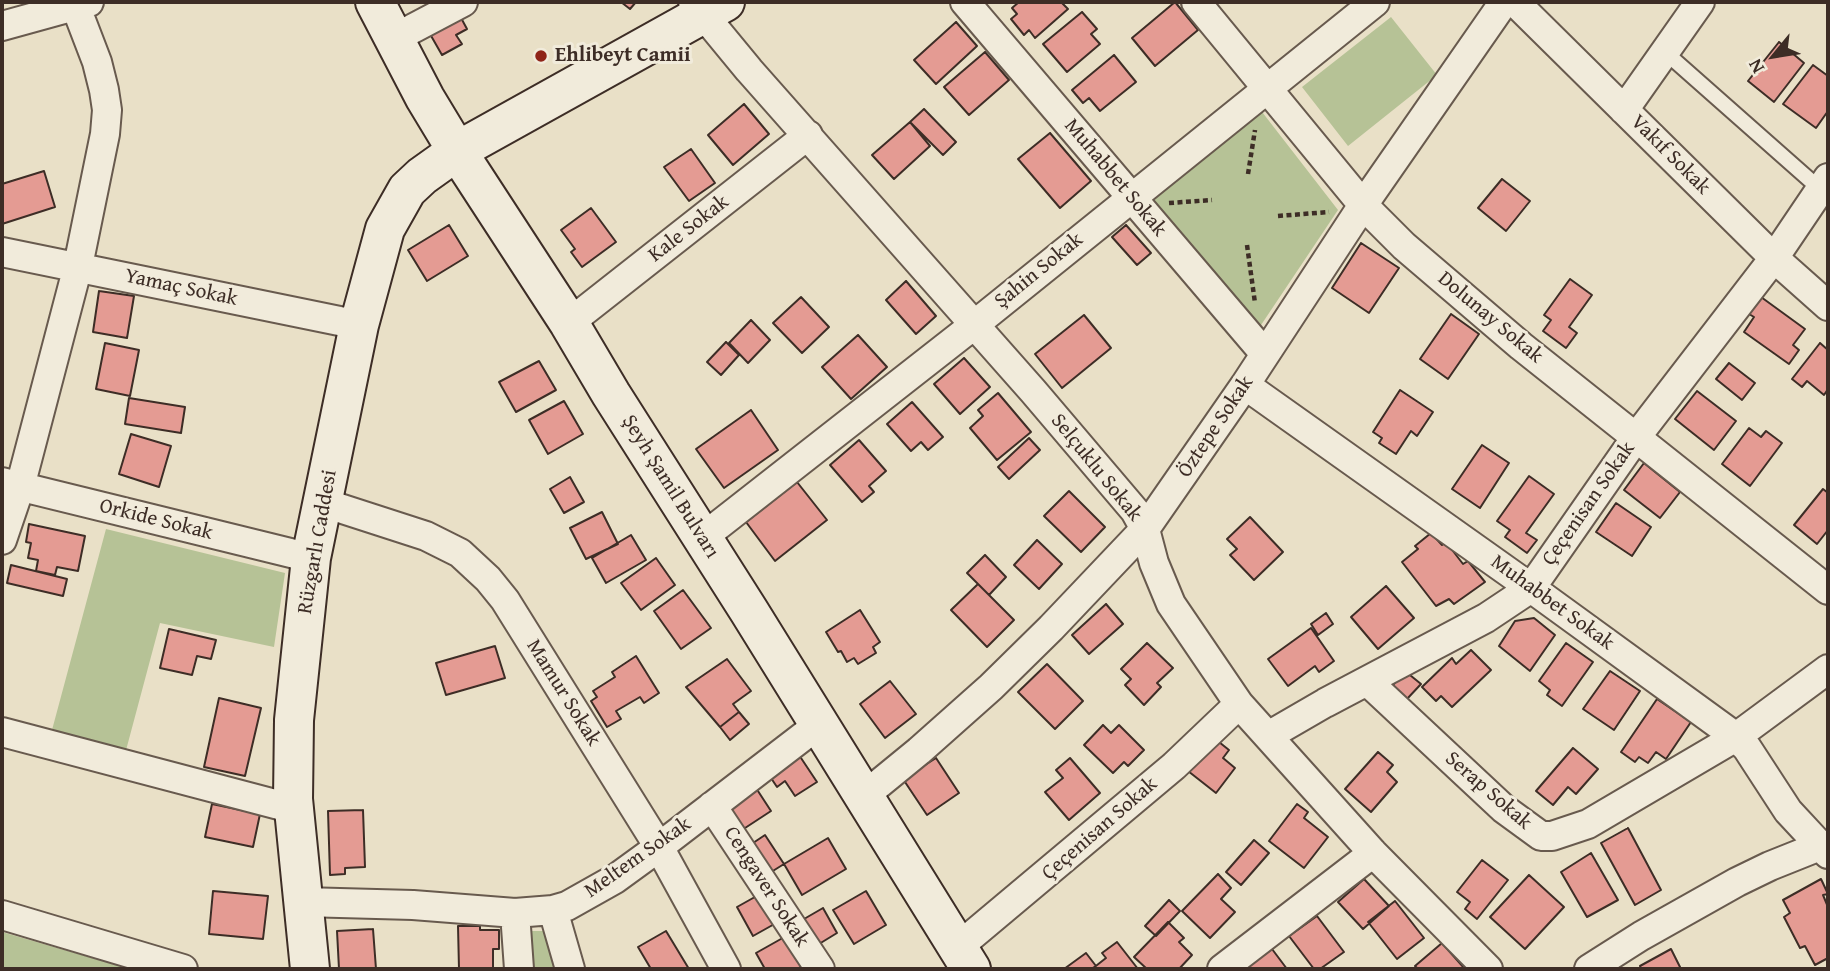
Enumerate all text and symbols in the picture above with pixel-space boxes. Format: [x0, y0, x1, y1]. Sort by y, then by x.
north arrow [1739, 21, 1809, 91]
place label: Ehlibeyt Camii [555, 43, 690, 69]
marker: Ehlibeyt Camii [533, 48, 549, 64]
text: N [1741, 54, 1771, 79]
street label: Vakıf Sokak [1625, 110, 1715, 200]
street label: Muhabbet Sokak [1058, 114, 1172, 242]
street label: Kale Sokak [644, 190, 734, 268]
street label: Şahin Sokak [990, 228, 1088, 314]
street label: Yamaç Sokak [122, 264, 240, 312]
street label: Dolunay Sokak [1432, 267, 1548, 369]
street label: Öztepe Sokak [1173, 371, 1259, 483]
street label: Selçuklu Sokak [1045, 409, 1147, 527]
street label: Şeyh Şamil Bulvarı [616, 411, 724, 563]
street label: Çeçenisan Sokak [1537, 437, 1641, 571]
street label: Rüzgarlı Caddesi [293, 468, 343, 616]
street label: Orkide Sokak [97, 494, 215, 546]
street label: Muhabbet Sokak [1485, 550, 1619, 656]
street label: Mamur Sokak [520, 635, 606, 751]
street label: Serap Sokak [1439, 747, 1537, 835]
street label: Çeçenisan Sokak [1037, 772, 1163, 886]
street label: Meltem Sokak [580, 812, 696, 904]
street label: Cengaver Sokak [718, 822, 814, 952]

